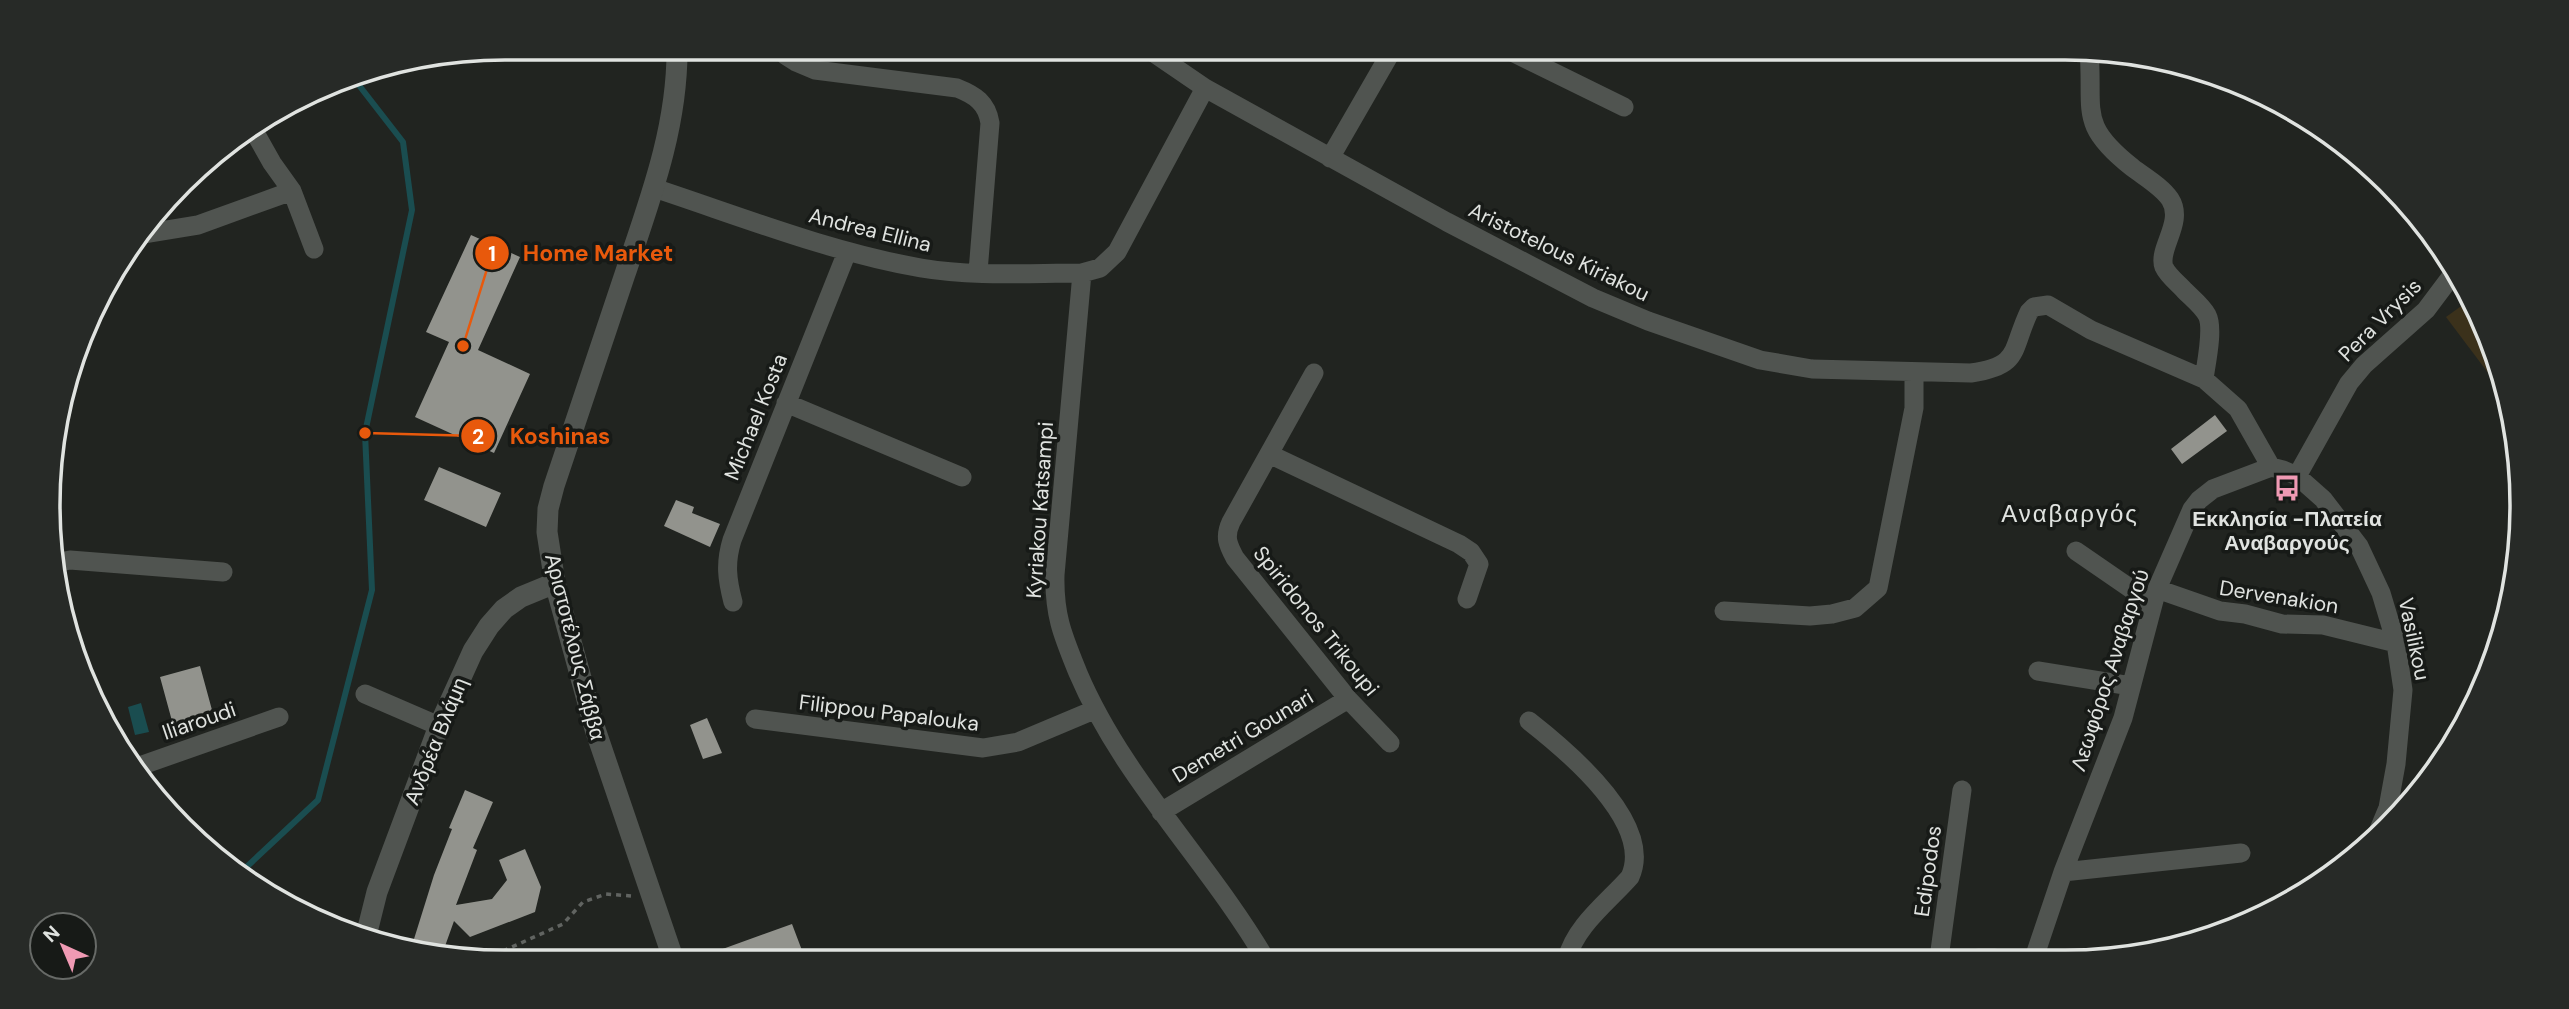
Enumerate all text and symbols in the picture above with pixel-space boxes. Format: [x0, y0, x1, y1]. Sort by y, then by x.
street label: Aristotelous Kiriakou [1464, 196, 1654, 308]
street label: Andrea Ellina [806, 201, 934, 259]
callout: Home Market [474, 231, 688, 275]
text: Home Market [523, 238, 673, 268]
text: 1 [488, 240, 496, 268]
street label: Pera Vrysis [2332, 272, 2428, 368]
street label: Michael Kosta [718, 350, 794, 484]
callout: Koshinas [461, 414, 625, 458]
text: Koshinas [510, 421, 610, 451]
street label: Kyriakou Katsampi [1020, 421, 1060, 599]
text: 2 [472, 423, 484, 451]
bus stop icon: Εκκλησία -Πλατεία Αναβαργούς [2272, 473, 2302, 503]
district label: Αναβαργός [2001, 498, 2139, 529]
place label: Εκκλησία -Πλατεία Αναβαργούς [2192, 505, 2382, 557]
street label: Spiridonos Trikoupi [1247, 540, 1385, 702]
street label: Αριστοτέλους Σάββα [538, 551, 612, 743]
street label: Λεωφόρος Αναβαργού [2064, 566, 2156, 774]
street label: Dervenakion [2217, 574, 2341, 620]
street label: Vasilikou [2392, 595, 2436, 683]
street label: Ανδρέα Βλάμη [398, 673, 474, 809]
street label: Demetri Gounari [1167, 683, 1319, 789]
street label: Filippou Papalouka [797, 688, 981, 738]
street label: Iliaroudi [158, 695, 240, 747]
street label: Edipodos [1908, 824, 1948, 918]
north arrow [28, 911, 98, 981]
text: N [38, 920, 65, 948]

